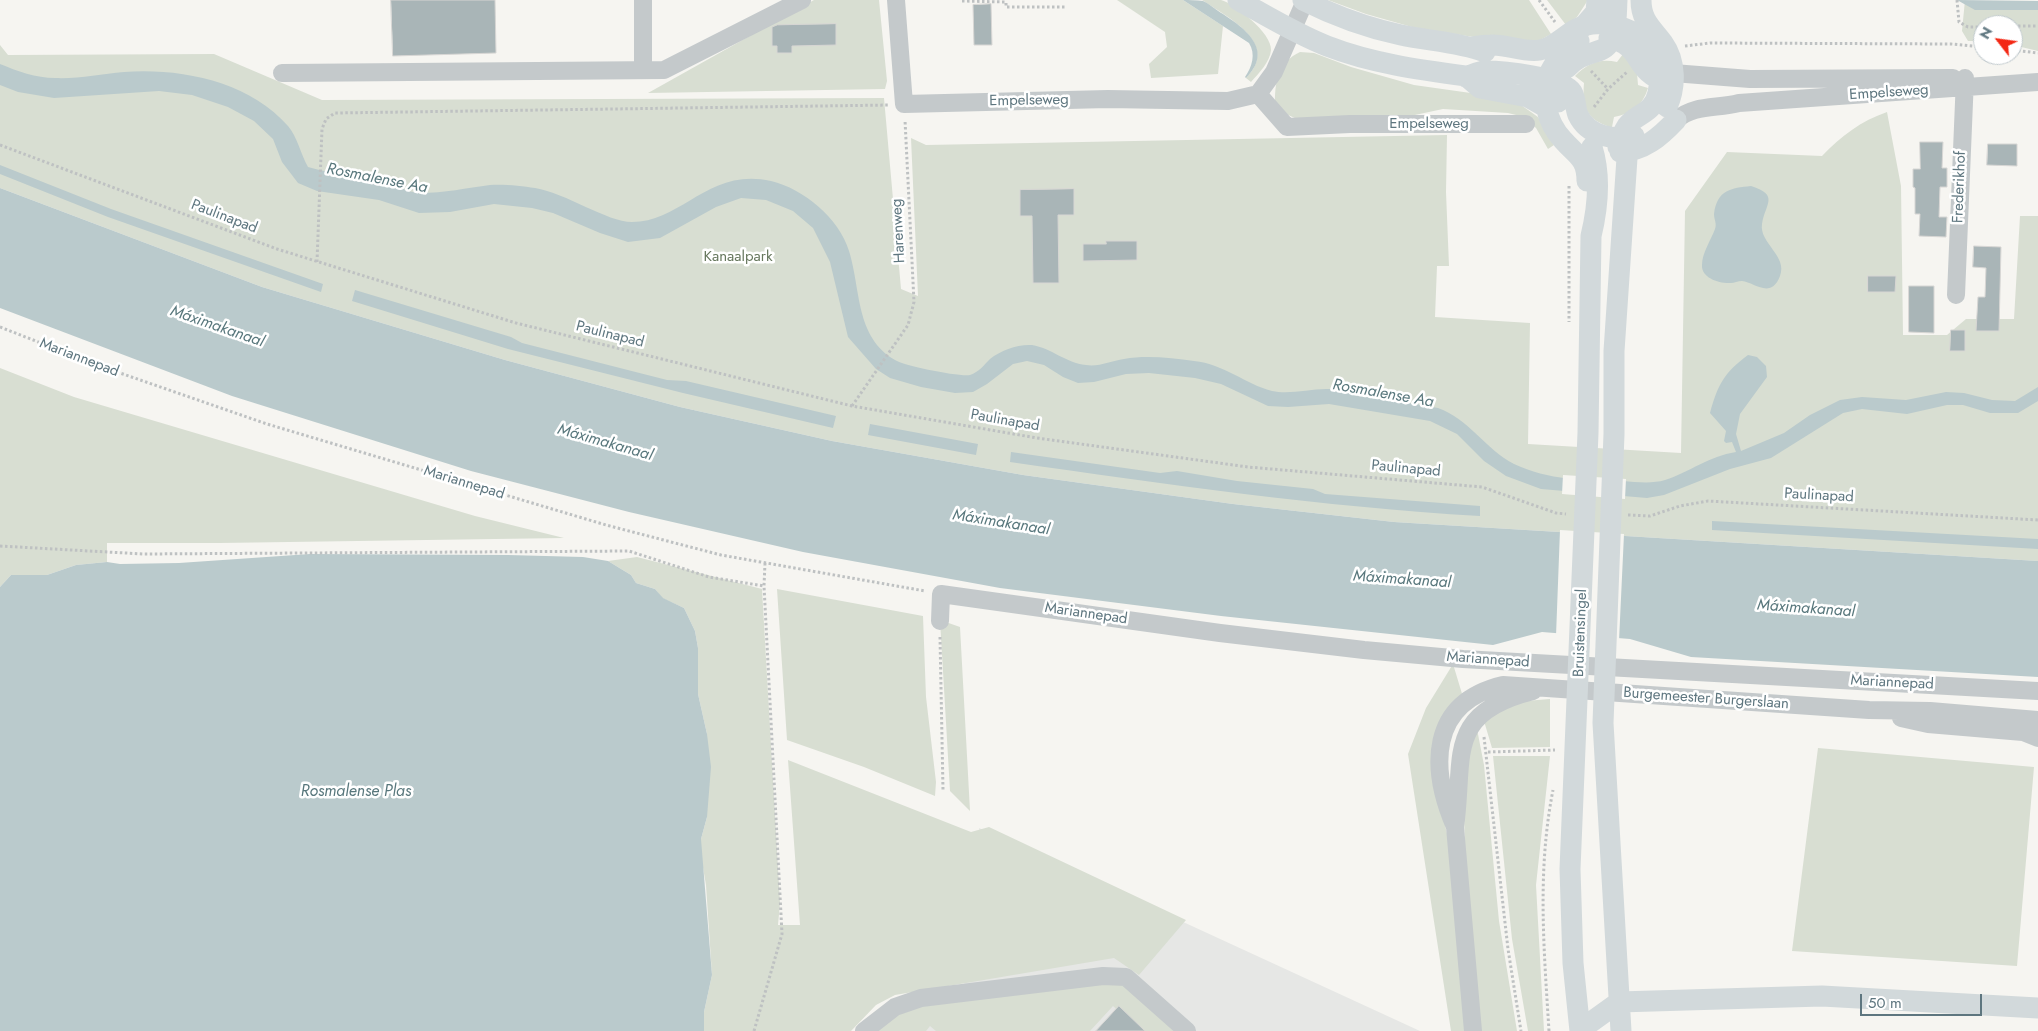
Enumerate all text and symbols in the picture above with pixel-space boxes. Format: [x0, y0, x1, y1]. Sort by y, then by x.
north arrow [1973, 15, 2023, 65]
text: N [1974, 23, 1997, 43]
street label: Empelseweg [1849, 81, 1929, 105]
street label: Empelseweg [989, 91, 1069, 111]
street label: Empelseweg [1389, 115, 1469, 133]
street label: Frederikhof [1950, 151, 1970, 223]
water label: Rosmalense Aa [325, 160, 429, 198]
street label: Paulinapad [188, 196, 260, 238]
street label: Harenweg [888, 198, 910, 264]
park label: Kanaalpark [704, 248, 772, 266]
water label: Máximakanaal [168, 302, 266, 352]
street label: Paulinapad [574, 318, 646, 352]
street label: Mariannepad [37, 335, 121, 381]
water label: Rosmalense Aa [1331, 376, 1435, 412]
street label: Paulinapad [969, 406, 1041, 436]
water label: Máximakanaal [555, 420, 655, 466]
street label: Paulinapad [1371, 457, 1441, 481]
street label: Mariannepad [421, 462, 507, 504]
street label: Paulinapad [1784, 485, 1854, 507]
water label: Máximakanaal [951, 506, 1051, 540]
water label: Máximakanaal [1352, 567, 1452, 593]
street label: Bruistensingel [1570, 589, 1592, 677]
water label: Máximakanaal [1756, 596, 1856, 622]
street label: Mariannepad [1043, 599, 1129, 629]
street label: Mariannepad [1446, 648, 1530, 672]
street label: Mariannepad [1850, 672, 1934, 694]
street label: Burgemeester Burgerslaan [1623, 684, 1789, 714]
water label: Rosmalense Plas [301, 782, 411, 802]
scale bar [1863, 984, 1986, 1016]
text: 50 m [1868, 992, 1902, 1014]

